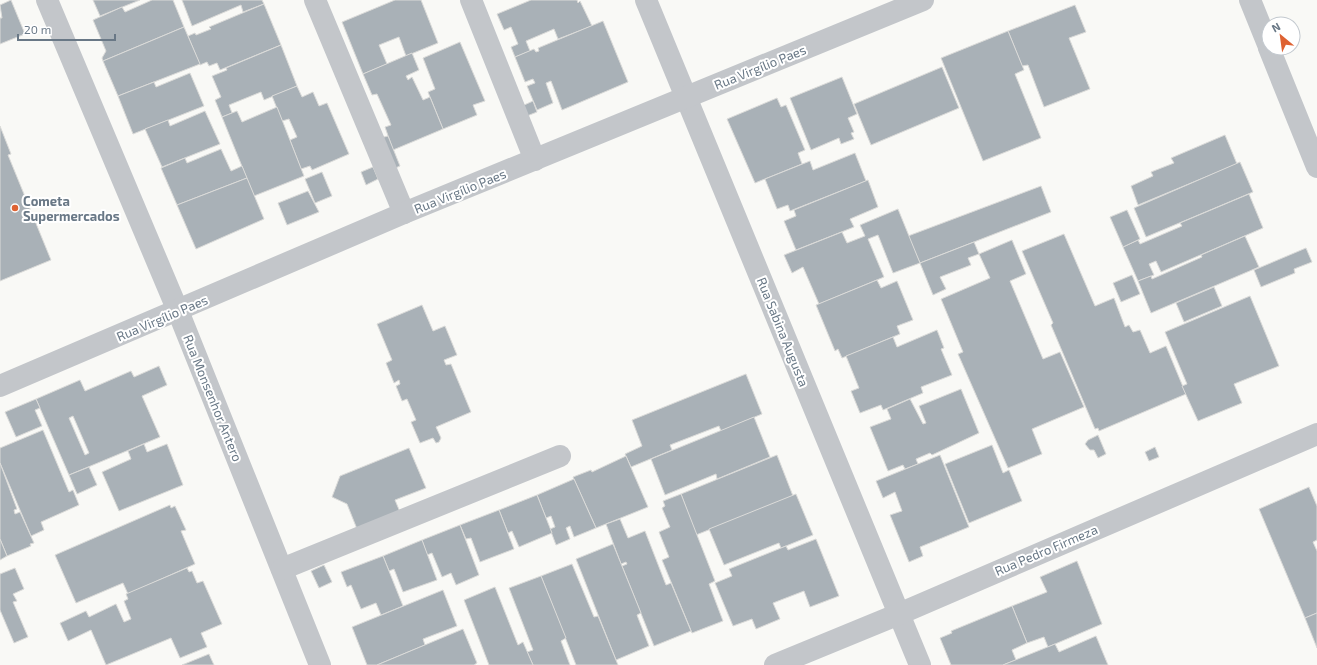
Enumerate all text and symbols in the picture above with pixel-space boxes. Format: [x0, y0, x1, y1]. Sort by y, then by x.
scale bar [18, 16, 115, 42]
north arrow [1261, 16, 1301, 56]
text: N [1269, 19, 1283, 34]
text: 20 m [24, 22, 51, 36]
street label: Rua Virgílio Paes [712, 41, 808, 93]
street label: Rua Virgílio Paes [412, 165, 508, 217]
place label: Cometa Supermercados [23, 193, 120, 224]
marker: Cometa Supermercados [10, 203, 20, 213]
street label: Rua Sabina Augusta [754, 275, 812, 389]
street label: Rua Virgílio Paes [114, 292, 210, 344]
street label: Rua Monsenhor Antero [180, 332, 246, 464]
street label: Rua Pedro Firmeza [992, 521, 1100, 579]

